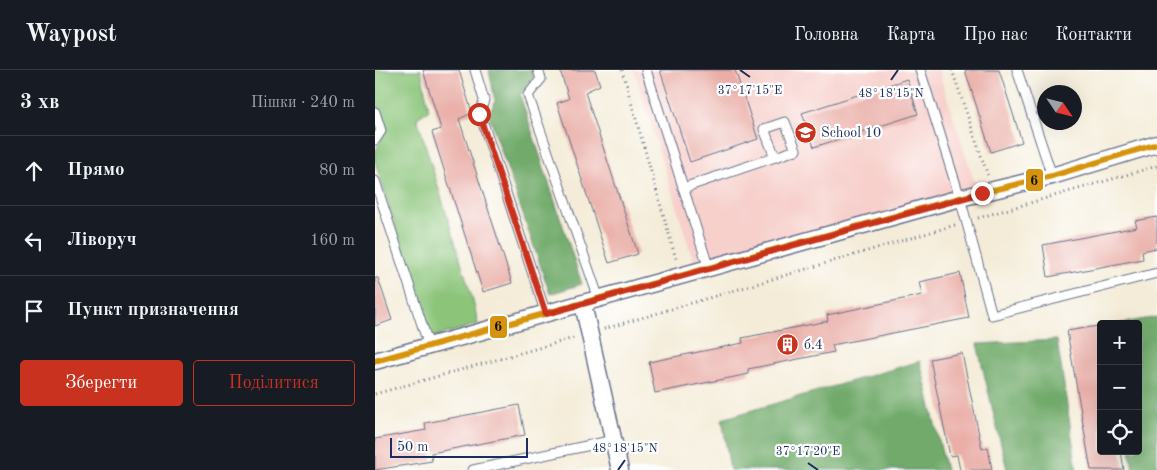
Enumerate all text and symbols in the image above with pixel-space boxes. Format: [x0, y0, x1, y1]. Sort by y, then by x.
text: Waypost [25, 23, 117, 47]
text: Головна [794, 26, 859, 44]
text: Карта [887, 26, 935, 44]
text: Про нас [963, 26, 1028, 44]
text: Контакти [1056, 26, 1132, 44]
text: 37°17'15"E [718, 84, 782, 97]
north arrow [1037, 85, 1082, 130]
text: 48°18'15"N [858, 87, 924, 100]
text: 3 хв [20, 92, 59, 113]
text: Пішки · 240 m [251, 95, 355, 111]
route start [468, 103, 491, 126]
school or university icon: School 10 [793, 120, 817, 144]
place label: School 10 [821, 126, 881, 140]
icon: ahead [20, 157, 48, 185]
text: Прямо [67, 161, 125, 180]
text: 80 m [319, 163, 355, 179]
line badge: 6 [1025, 168, 1044, 192]
text: 6 [1030, 174, 1038, 188]
route end [971, 182, 994, 205]
icon: left [20, 227, 48, 255]
text: Ліворуч [67, 231, 137, 250]
text: 160 m [310, 233, 355, 249]
icon: arrive [20, 297, 48, 325]
text: Пункт призначення [67, 301, 239, 320]
line badge: 6 [489, 315, 508, 339]
text: 6 [494, 320, 502, 334]
map controls [1097, 320, 1142, 455]
button: + [1097, 320, 1142, 365]
building icon: б.4 [776, 332, 800, 356]
place label: б.4 [804, 338, 823, 352]
button: Зберегти [20, 360, 183, 406]
button: Поділитися [193, 360, 355, 406]
button: − [1097, 365, 1142, 410]
button: locate [1097, 410, 1142, 455]
scale bar [390, 435, 527, 458]
text: 50 m [397, 440, 428, 454]
text: 48°18'15"N [592, 442, 658, 455]
text: 37°17'20"E [776, 446, 840, 458]

